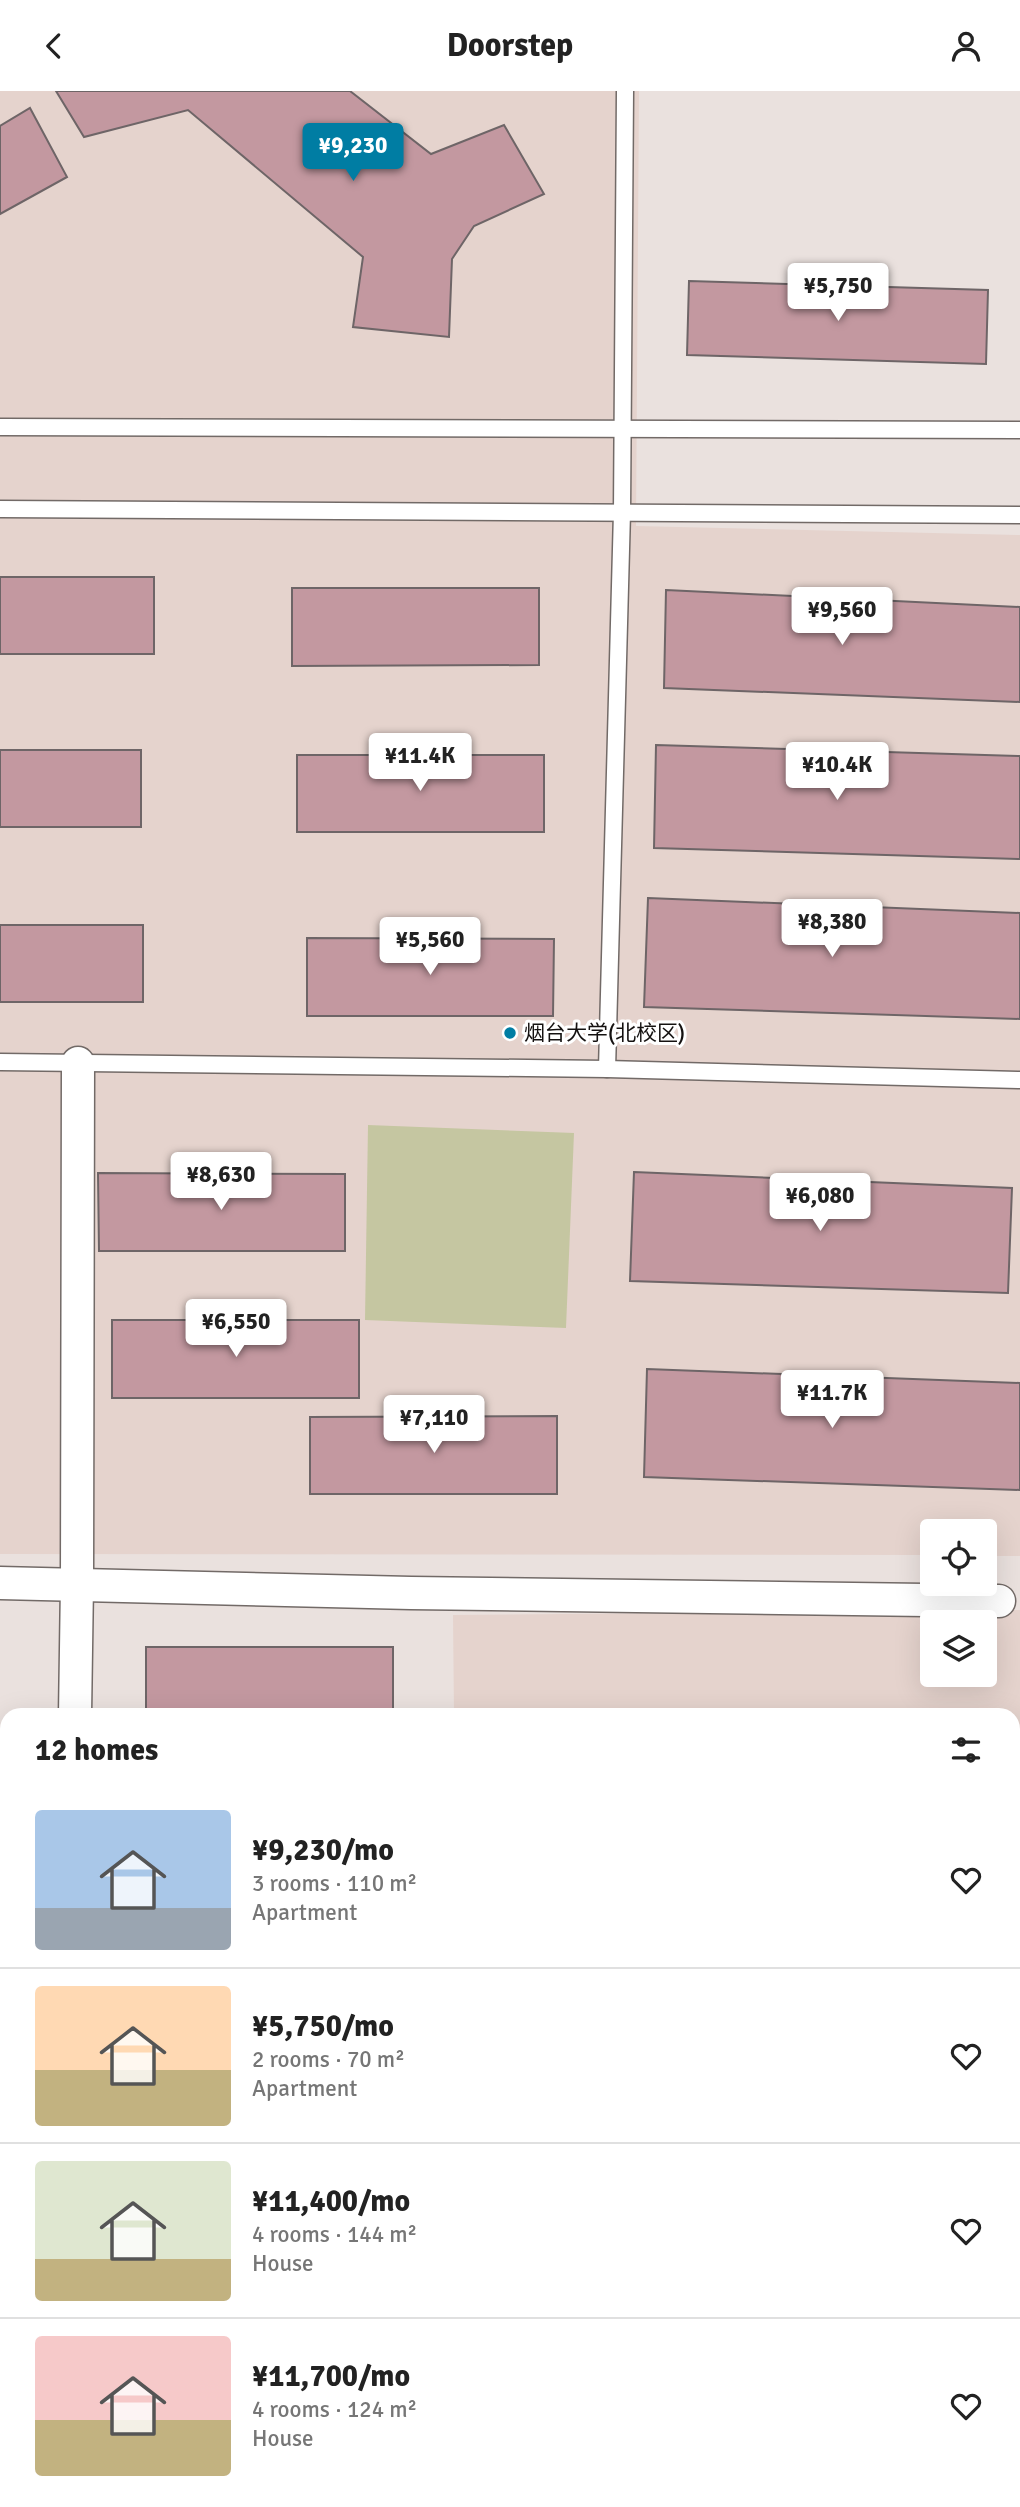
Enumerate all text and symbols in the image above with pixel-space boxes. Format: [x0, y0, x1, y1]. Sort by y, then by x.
text: Doorstep [447, 26, 573, 65]
icon: back [35, 27, 73, 65]
icon: person [947, 27, 985, 65]
pin: ¥9,230 [296, 123, 410, 183]
text: ¥9,230 [319, 131, 387, 160]
pin: ¥5,750 [781, 264, 895, 323]
text: ¥5,750 [804, 271, 872, 300]
pin: ¥9,560 [785, 587, 899, 647]
text: ¥9,560 [808, 595, 876, 624]
pin: ¥11.4K [363, 733, 477, 793]
text: ¥11.4K [385, 741, 455, 770]
pin: ¥10.4K [780, 743, 894, 802]
text: ¥10.4K [802, 750, 872, 779]
pin: ¥8,380 [775, 899, 889, 959]
text: ¥8,380 [798, 907, 866, 936]
pin: ¥5,560 [373, 917, 487, 977]
text: ¥5,560 [396, 925, 464, 954]
place label: 烟台大学(北校区) [524, 1020, 685, 1046]
marker: 烟台大学(北校区) [502, 1025, 518, 1041]
pin: ¥8,630 [164, 1153, 278, 1212]
text: ¥8,630 [187, 1160, 255, 1189]
pin: ¥6,080 [763, 1173, 877, 1233]
text: ¥6,080 [786, 1181, 854, 1210]
pin: ¥6,550 [179, 1299, 293, 1359]
text: ¥6,550 [202, 1307, 270, 1336]
pin: ¥11.7K [775, 1371, 889, 1430]
text: ¥11.7K [797, 1378, 867, 1407]
pin: ¥7,110 [377, 1395, 491, 1455]
text: ¥7,110 [400, 1403, 468, 1432]
map controls [920, 1519, 997, 1687]
button: locate [920, 1519, 997, 1596]
button: layers [920, 1610, 997, 1687]
icon: filters [947, 1731, 985, 1769]
text: 12 homes [35, 1732, 158, 1769]
text: ¥9,230/mo [252, 1832, 394, 1869]
icon: home [91, 1838, 175, 1922]
icon: heart [947, 1861, 985, 1899]
text: 3 rooms · 110 m² [252, 1869, 417, 1898]
text: Apartment [252, 1898, 357, 1927]
text: ¥5,750/mo [252, 2008, 394, 2045]
icon: home [91, 2014, 175, 2098]
icon: heart [947, 2037, 985, 2075]
text: 2 rooms · 70 m² [252, 2045, 405, 2074]
text: Apartment [252, 2074, 357, 2103]
text: ¥11,400/mo [252, 2183, 410, 2220]
icon: home [91, 2189, 175, 2273]
icon: heart [947, 2212, 985, 2250]
text: 4 rooms · 144 m² [252, 2220, 417, 2249]
text: House [252, 2249, 314, 2278]
text: ¥11,700/mo [252, 2358, 410, 2395]
icon: home [91, 2364, 175, 2448]
icon: heart [947, 2387, 985, 2425]
text: 4 rooms · 124 m² [252, 2395, 417, 2424]
text: House [252, 2424, 314, 2453]

